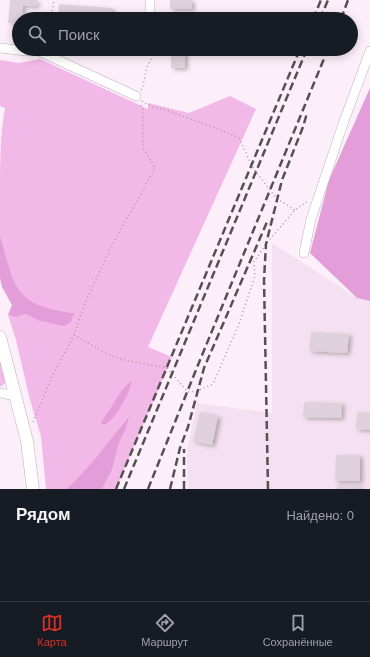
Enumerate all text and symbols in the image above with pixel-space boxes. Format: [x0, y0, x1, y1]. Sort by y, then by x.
search box [12, 12, 358, 56]
icon: search [26, 23, 48, 45]
text: Поиск [58, 26, 100, 43]
text: Рядом [16, 505, 71, 524]
text: Найдено: 0 [286, 508, 354, 523]
tab: Карта [37, 612, 67, 648]
tab: Маршрут [141, 612, 188, 648]
tab: Сохранённые [263, 612, 333, 648]

